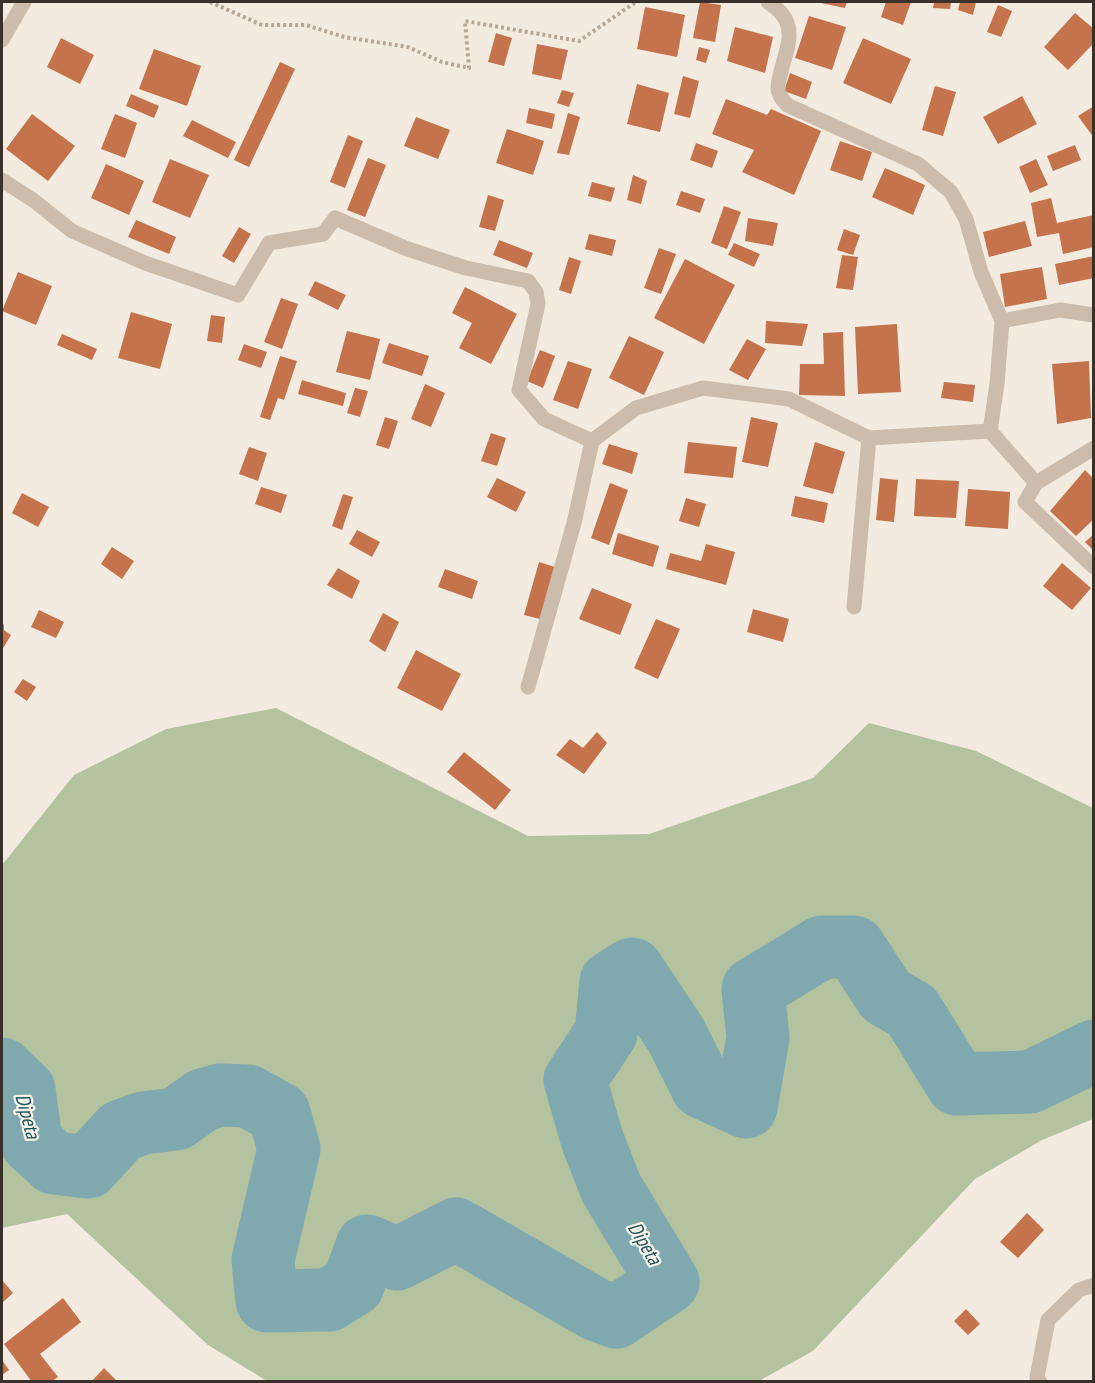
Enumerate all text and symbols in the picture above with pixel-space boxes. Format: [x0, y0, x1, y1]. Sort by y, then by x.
water label: Dipeta [10, 1091, 47, 1142]
water label: Dipeta [622, 1217, 668, 1270]

